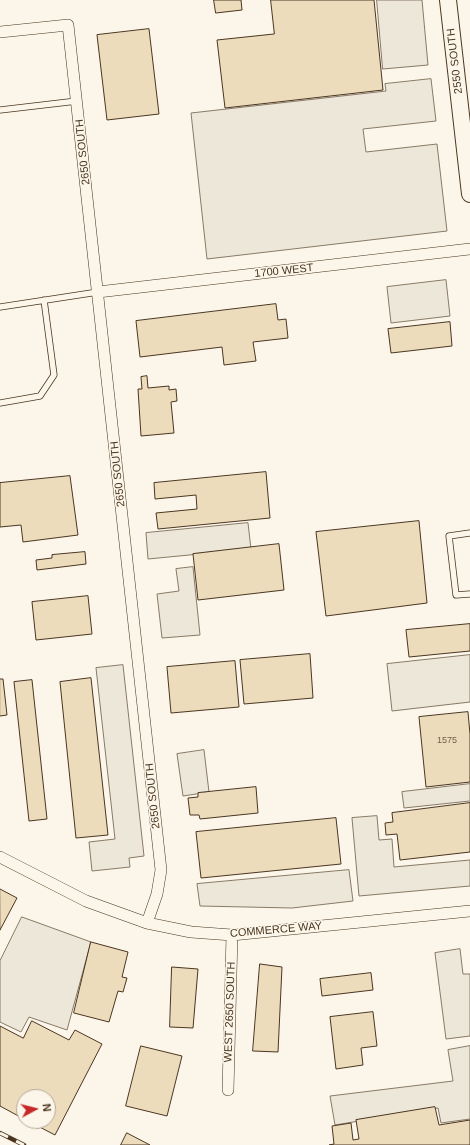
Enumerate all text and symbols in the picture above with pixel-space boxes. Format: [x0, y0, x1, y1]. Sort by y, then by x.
street label: 2550 SOUTH [444, 27, 466, 95]
street label: 2650 SOUTH [73, 118, 93, 186]
street label: 1700 WEST [254, 261, 314, 281]
street label: 2650 SOUTH [108, 440, 128, 508]
house number: 1575 [437, 736, 457, 746]
street label: 2650 SOUTH [143, 762, 163, 830]
street label: COMMERCE WAY [229, 919, 323, 941]
street label: WEST 2650 SOUTH [222, 961, 238, 1063]
north arrow [16, 1089, 56, 1129]
text: N [40, 1103, 53, 1112]

